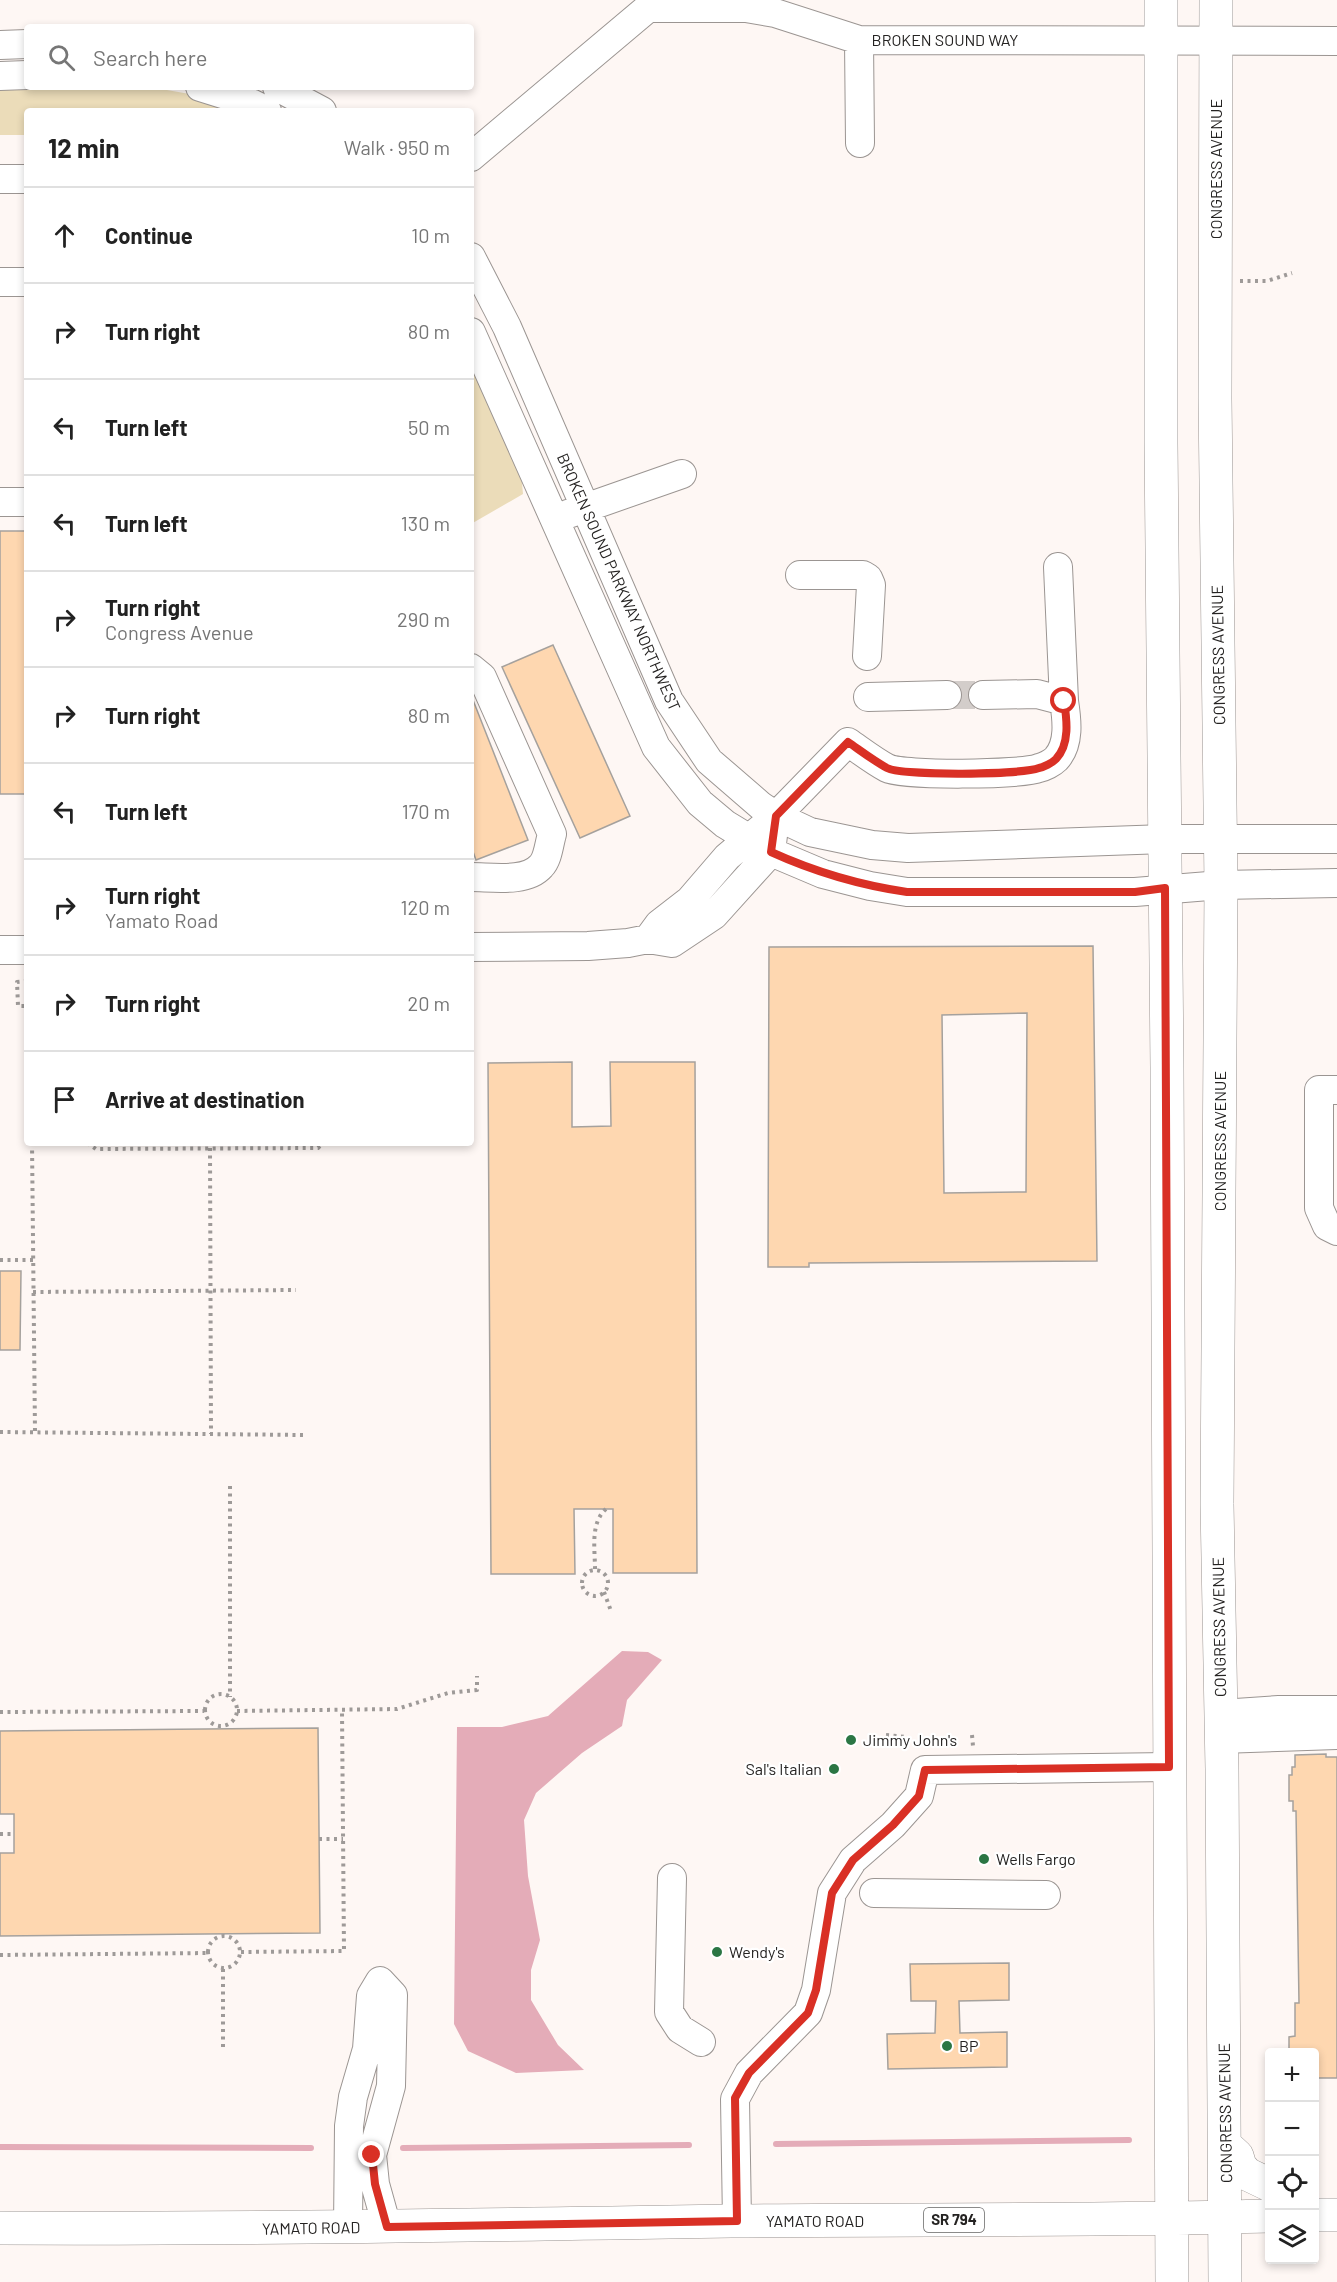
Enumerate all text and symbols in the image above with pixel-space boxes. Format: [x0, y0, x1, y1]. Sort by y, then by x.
search box [24, 24, 474, 90]
street label: BROKEN SOUND WAY [872, 30, 1018, 49]
icon: search [45, 41, 78, 74]
text: Search here [93, 44, 207, 70]
street label: CONGRESS AVENUE [1206, 99, 1225, 239]
text: 12 min [48, 132, 120, 163]
text: Walk · 950 m [344, 135, 450, 159]
icon: ahead [48, 219, 81, 252]
text: Continue [105, 222, 193, 248]
text: 10 m [411, 223, 450, 247]
icon: right [48, 315, 81, 348]
text: Turn right [105, 318, 200, 344]
text: 80 m [408, 319, 450, 343]
icon: left [48, 411, 81, 444]
text: Turn left [105, 414, 188, 440]
text: 50 m [408, 415, 450, 439]
street label: BROKEN SOUND PARKWAY NORTHWEST [554, 450, 685, 714]
icon: left [48, 507, 81, 540]
text: Turn left [105, 510, 188, 536]
text: 130 m [401, 511, 450, 535]
street label: CONGRESS AVENUE [1207, 585, 1228, 725]
text: Turn right [105, 594, 200, 620]
icon: right [48, 603, 81, 636]
text: 290 m [397, 607, 450, 631]
text: Congress Avenue [105, 620, 254, 644]
route start [1050, 687, 1076, 713]
icon: right [48, 699, 81, 732]
text: Turn right [105, 702, 200, 728]
text: 80 m [408, 703, 450, 727]
icon: left [48, 795, 81, 828]
text: Turn left [105, 798, 188, 824]
text: 170 m [402, 799, 450, 823]
text: Turn right [105, 882, 200, 908]
icon: right [48, 891, 81, 924]
text: 120 m [400, 895, 450, 919]
text: Yamato Road [105, 908, 218, 932]
icon: right [48, 987, 81, 1020]
text: Turn right [105, 990, 200, 1016]
text: 20 m [407, 991, 450, 1015]
street label: CONGRESS AVENUE [1210, 1071, 1229, 1211]
icon: arrive [48, 1083, 81, 1116]
text: Arrive at destination [105, 1086, 304, 1112]
street label: CONGRESS AVENUE [1208, 1557, 1229, 1697]
place label: Jimmy John's [863, 1730, 957, 1749]
marker: Jimmy John's [844, 1733, 858, 1747]
place label: Sal's Italian [746, 1759, 822, 1778]
marker: Sal's Italian [827, 1762, 841, 1776]
place label: Wells Fargo [996, 1849, 1076, 1868]
marker: Wells Fargo [977, 1852, 991, 1866]
place label: Wendy's [729, 1942, 785, 1961]
marker: Wendy's [710, 1945, 724, 1959]
place label: BP [959, 2036, 979, 2055]
marker: BP [940, 2039, 954, 2053]
street label: CONGRESS AVENUE [1214, 2043, 1235, 2183]
map controls [1265, 2048, 1319, 2264]
button: + [1265, 2048, 1319, 2102]
button: − [1265, 2102, 1319, 2156]
route end [358, 2141, 384, 2167]
button: locate [1265, 2156, 1319, 2210]
road number: SR 794 [924, 2208, 984, 2232]
button: layers [1265, 2210, 1319, 2264]
street label: YAMATO ROAD [766, 2211, 864, 2230]
street label: YAMATO ROAD [262, 2217, 360, 2238]

